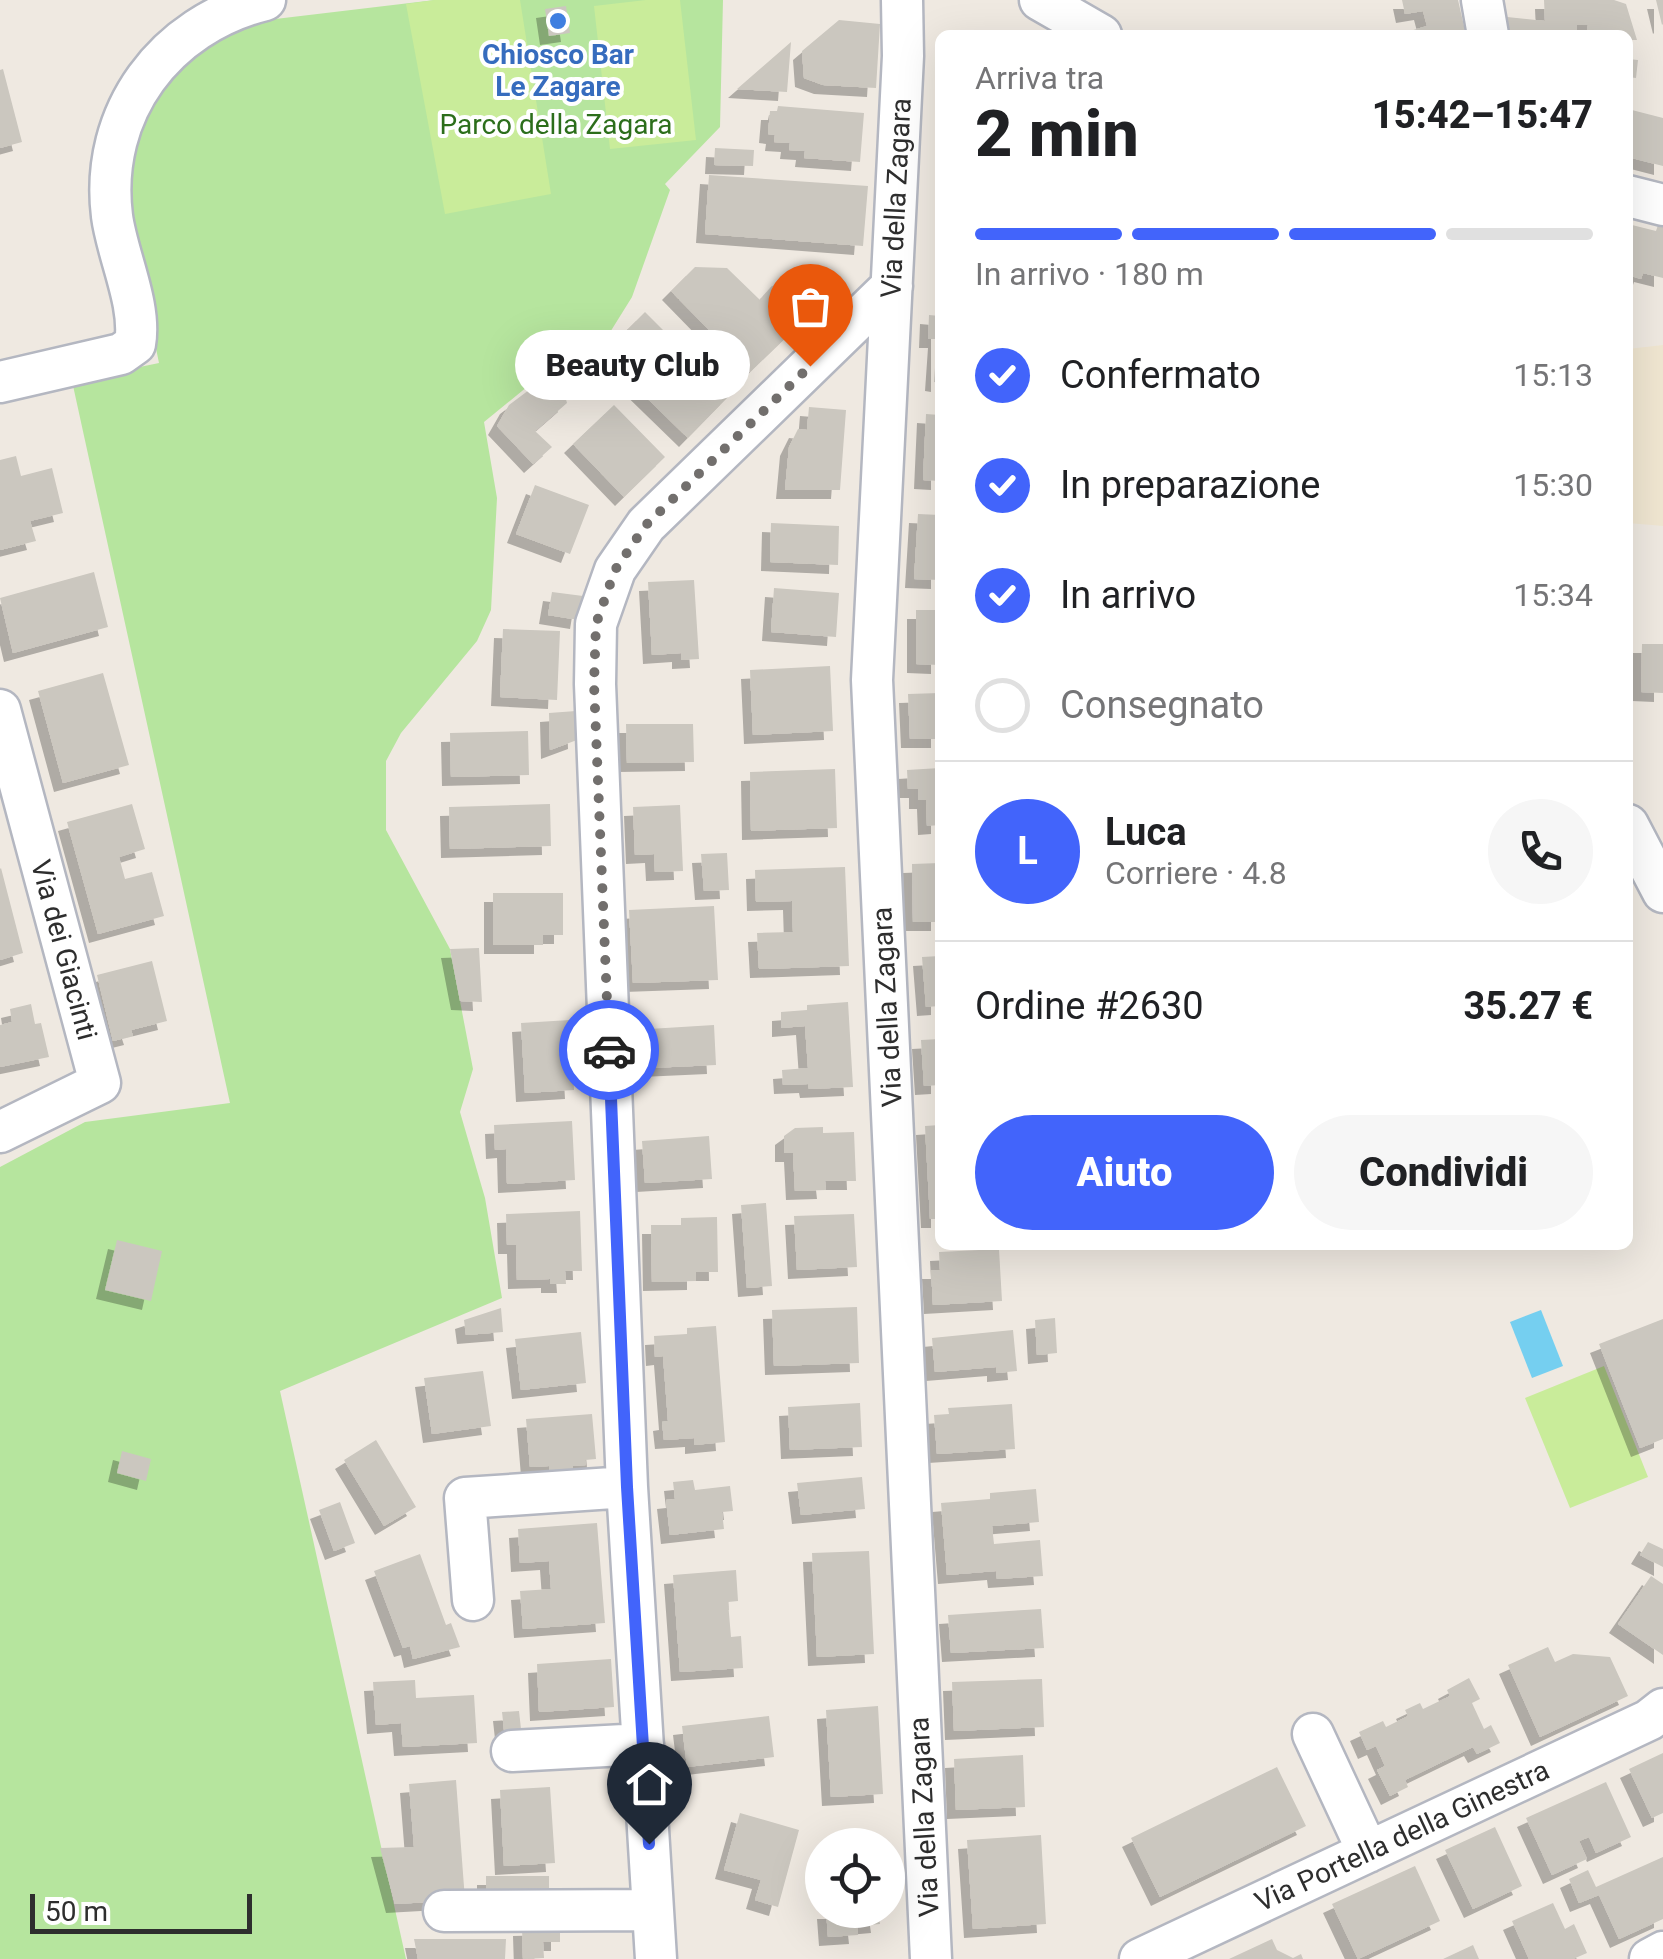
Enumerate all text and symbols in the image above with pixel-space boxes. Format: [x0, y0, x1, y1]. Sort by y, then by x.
marker: Chiosco Bar Le Zagare [547, 10, 569, 32]
place label: Chiosco Bar Le Zagare [482, 38, 634, 103]
text: Arriva tra [975, 59, 1104, 97]
text: 15:42–15:47 [1372, 93, 1593, 137]
text: 2 min [975, 96, 1139, 172]
street label: Via della Zagara [874, 97, 918, 299]
park label: Parco della Zagara [439, 108, 673, 141]
text: In arrivo · 180 m [975, 255, 1204, 293]
pin [768, 264, 853, 367]
icon: bag [783, 279, 838, 334]
callout: Beauty Club [515, 331, 750, 401]
text: Beauty Club [546, 346, 719, 384]
icon: check [975, 348, 1030, 403]
text: Confermato [1060, 353, 1261, 397]
text: 15:13 [1513, 356, 1593, 394]
icon: check [975, 458, 1030, 513]
text: In preparazione [1060, 463, 1320, 507]
text: 15:30 [1513, 466, 1593, 504]
icon: check [975, 568, 1030, 623]
text: In arrivo [1060, 573, 1196, 617]
text: 15:34 [1513, 576, 1593, 614]
text: Consegnato [1060, 683, 1264, 727]
button: phone [1488, 799, 1593, 904]
text: Luca [1105, 810, 1187, 854]
text: L [1017, 829, 1038, 873]
text: Corriere · 4.8 [1105, 854, 1287, 892]
street label: Via dei Giacinti [24, 856, 104, 1044]
street label: Via della Zagara [865, 906, 909, 1108]
text: Ordine #2630 [975, 984, 1204, 1028]
text: 35.27 € [1464, 984, 1593, 1028]
courier [559, 1000, 659, 1100]
icon: car [582, 1023, 637, 1078]
button: Aiuto [975, 1115, 1274, 1230]
button: Condividi [1294, 1115, 1593, 1230]
street label: Via della Zagara [902, 1716, 946, 1918]
pin [607, 1742, 692, 1845]
street label: Via Portella della Ginestra [1250, 1753, 1554, 1919]
icon: home [622, 1757, 677, 1812]
map controls [805, 1828, 905, 1928]
button: locate [805, 1828, 905, 1928]
scale bar [30, 1889, 252, 1934]
text: 50 m [45, 1895, 108, 1928]

